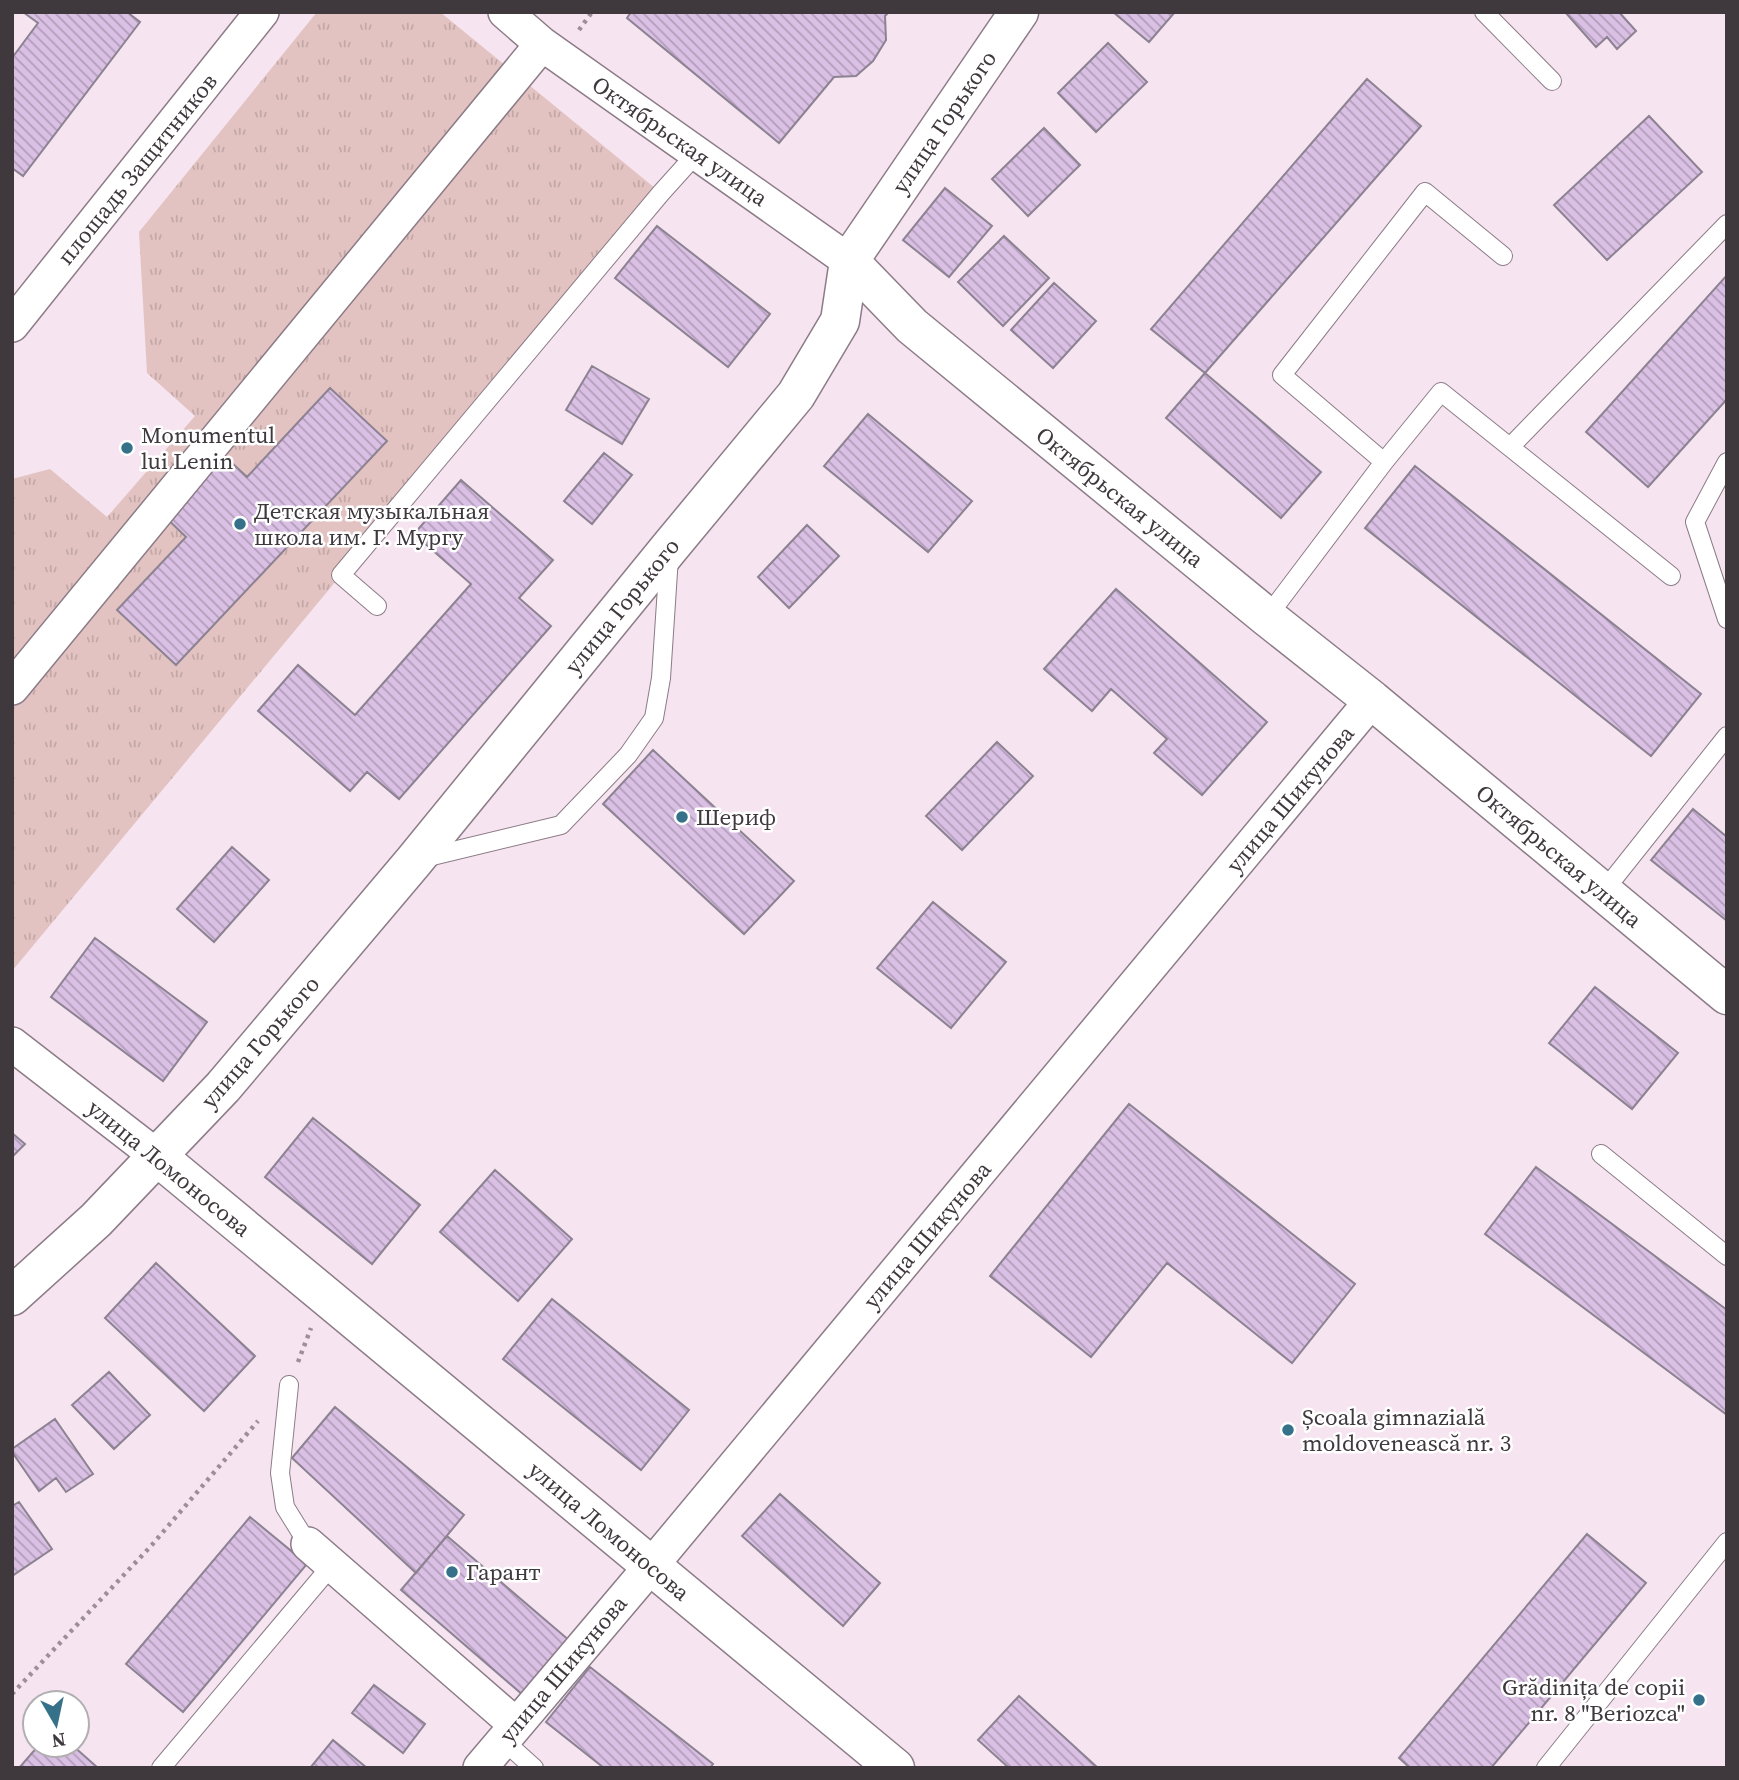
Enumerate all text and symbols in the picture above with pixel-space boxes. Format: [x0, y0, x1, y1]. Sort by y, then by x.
street label: улица Горького [884, 44, 1004, 200]
street label: площадь Защитников [50, 66, 224, 272]
street label: Октябрьская улица [586, 68, 775, 214]
place label: Monumentul lui Lenin [141, 419, 275, 477]
street label: Октябрьская улица [1029, 419, 1211, 575]
marker: Monumentul lui Lenin [119, 440, 135, 456]
place label: Детская музыкальная школа им. Г. Мургу [254, 495, 489, 553]
marker: Детская музыкальная школа им. Г. Мургу [232, 516, 248, 532]
street label: улица Горького [557, 531, 687, 681]
street label: улица Шикунова [1219, 718, 1362, 880]
street label: Октябрьская улица [1469, 777, 1649, 935]
place label: Шериф [696, 801, 776, 833]
marker: Шериф [674, 809, 690, 825]
street label: улица Горького [193, 969, 327, 1115]
street label: улица Ломоносова [80, 1092, 258, 1244]
street label: улица Шикунова [856, 1154, 999, 1316]
place label: Școala gimnazială moldovenească nr. 3 [1302, 1401, 1511, 1459]
marker: Școala gimnazială moldovenească nr. 3 [1280, 1422, 1296, 1438]
street label: улица Ломоносова [521, 1454, 697, 1608]
place label: Гарант [466, 1556, 541, 1588]
marker: Гарант [444, 1564, 460, 1580]
street label: улица Шикунова [492, 1588, 635, 1750]
place label: Grădinița de copii nr. 8 "Beriozca" [1502, 1671, 1685, 1729]
north arrow [21, 1689, 91, 1759]
marker: Grădinița de copii nr. 8 "Beriozca" [1691, 1692, 1707, 1708]
text: N [50, 1727, 68, 1755]

